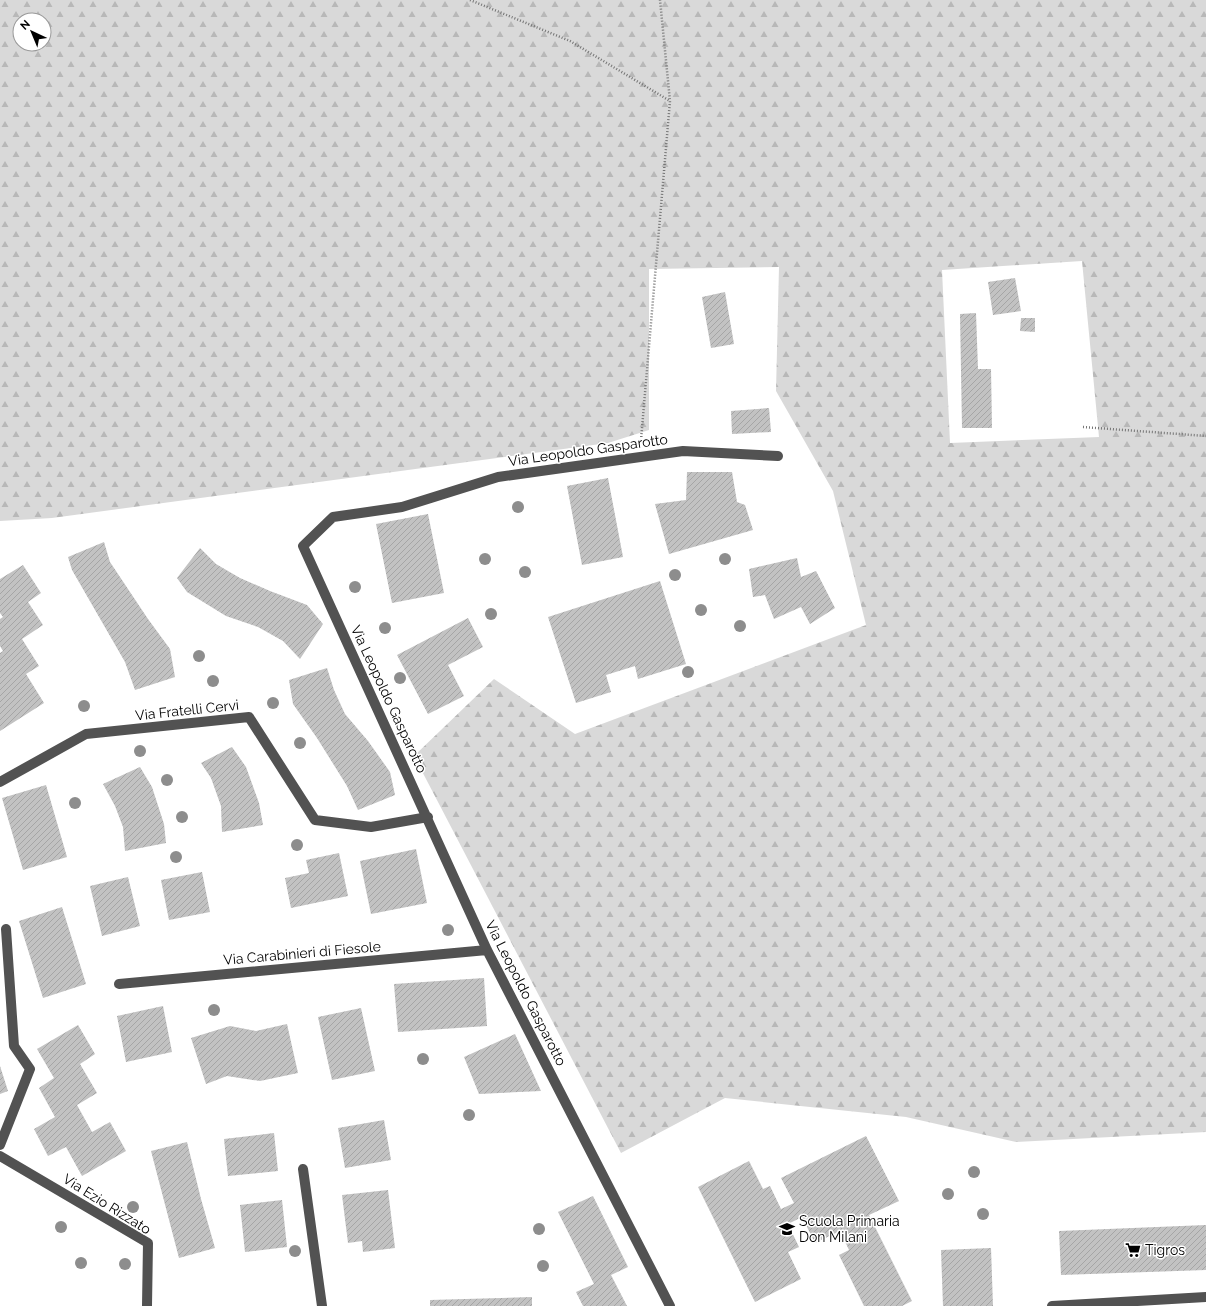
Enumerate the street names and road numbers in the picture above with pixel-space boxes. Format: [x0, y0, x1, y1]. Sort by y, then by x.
street label: Via Leopoldo Gasparotto [507, 431, 669, 469]
street label: Via Leopoldo Gasparotto [348, 623, 430, 775]
street label: Via Fratelli Cervi [134, 697, 240, 723]
street label: Via Leopoldo Gasparotto [482, 918, 570, 1068]
street label: Via Carabinieri di Fiesole [223, 938, 381, 968]
street label: Via Ezio Rizzato [60, 1171, 154, 1237]

